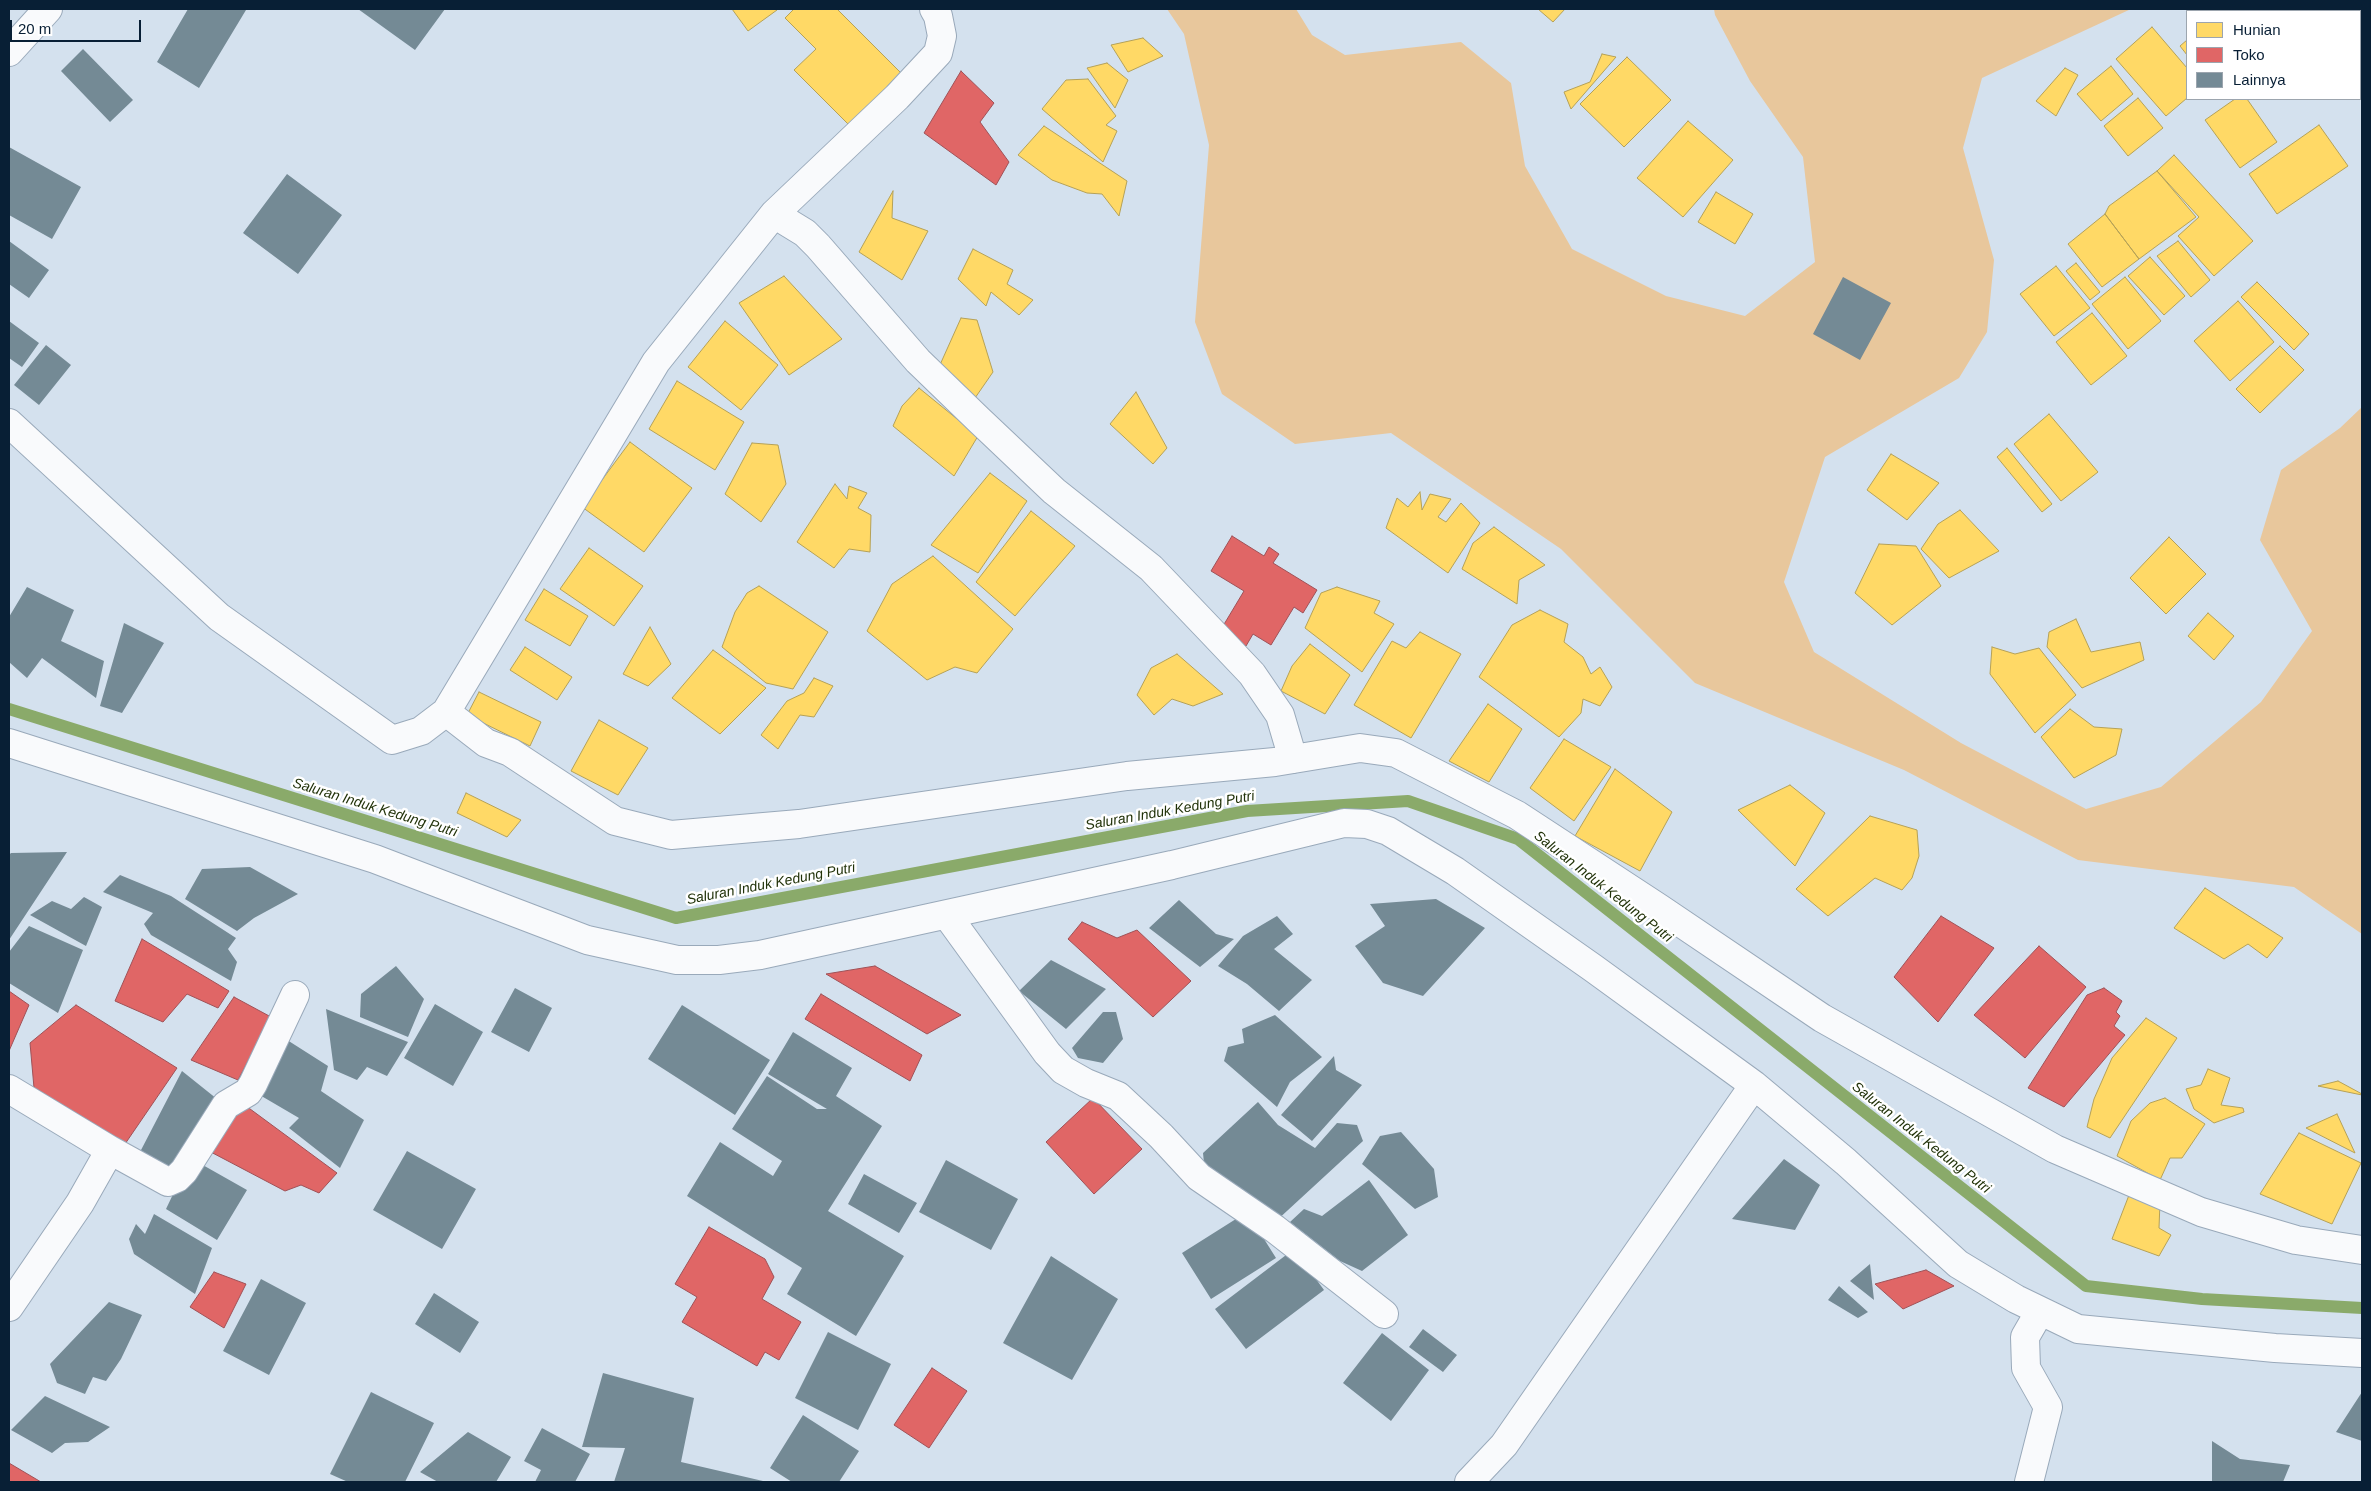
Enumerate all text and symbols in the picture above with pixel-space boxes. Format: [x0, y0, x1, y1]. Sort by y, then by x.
scale bar [12, 10, 144, 42]
legend [2186, 10, 2361, 100]
text: 20 m [18, 20, 51, 37]
text: Hunian [2233, 21, 2281, 38]
text: Toko [2233, 46, 2265, 63]
text: Lainnya [2233, 71, 2286, 88]
water label: Saluran Induk Kedung Putri [291, 775, 459, 841]
water label: Saluran Induk Kedung Putri [1084, 788, 1256, 834]
water label: Saluran Induk Kedung Putri [1530, 828, 1676, 946]
water label: Saluran Induk Kedung Putri [685, 859, 857, 909]
water label: Saluran Induk Kedung Putri [1848, 1079, 1994, 1197]

